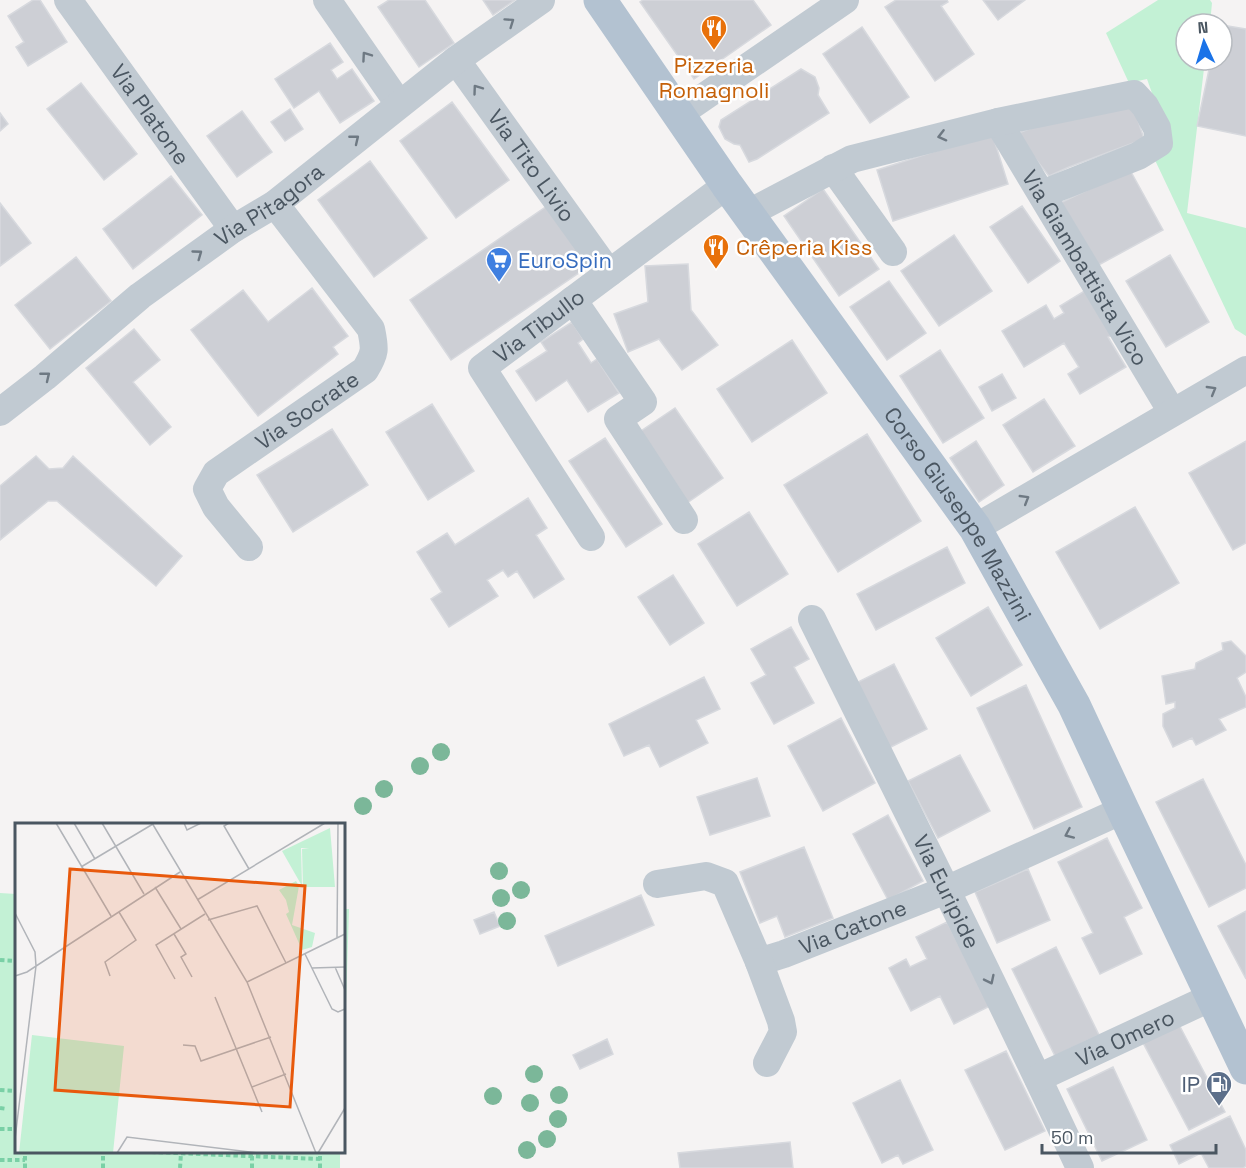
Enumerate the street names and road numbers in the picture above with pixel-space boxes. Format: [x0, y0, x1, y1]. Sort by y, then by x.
street label: Via Platone [105, 58, 196, 170]
street label: Via Tito Livio [482, 104, 582, 227]
street label: Via Pitagora [209, 157, 329, 252]
street label: Via Giambattista Vico [1016, 165, 1155, 371]
street label: Via Tibullo [488, 282, 590, 369]
street label: Via Socrate [250, 364, 364, 456]
street label: Corso Giuseppe Mazzini [878, 401, 1038, 626]
street label: Via Euripide [907, 830, 987, 953]
street label: Via Catone [795, 893, 911, 961]
street label: Via Omero [1071, 1003, 1179, 1072]

